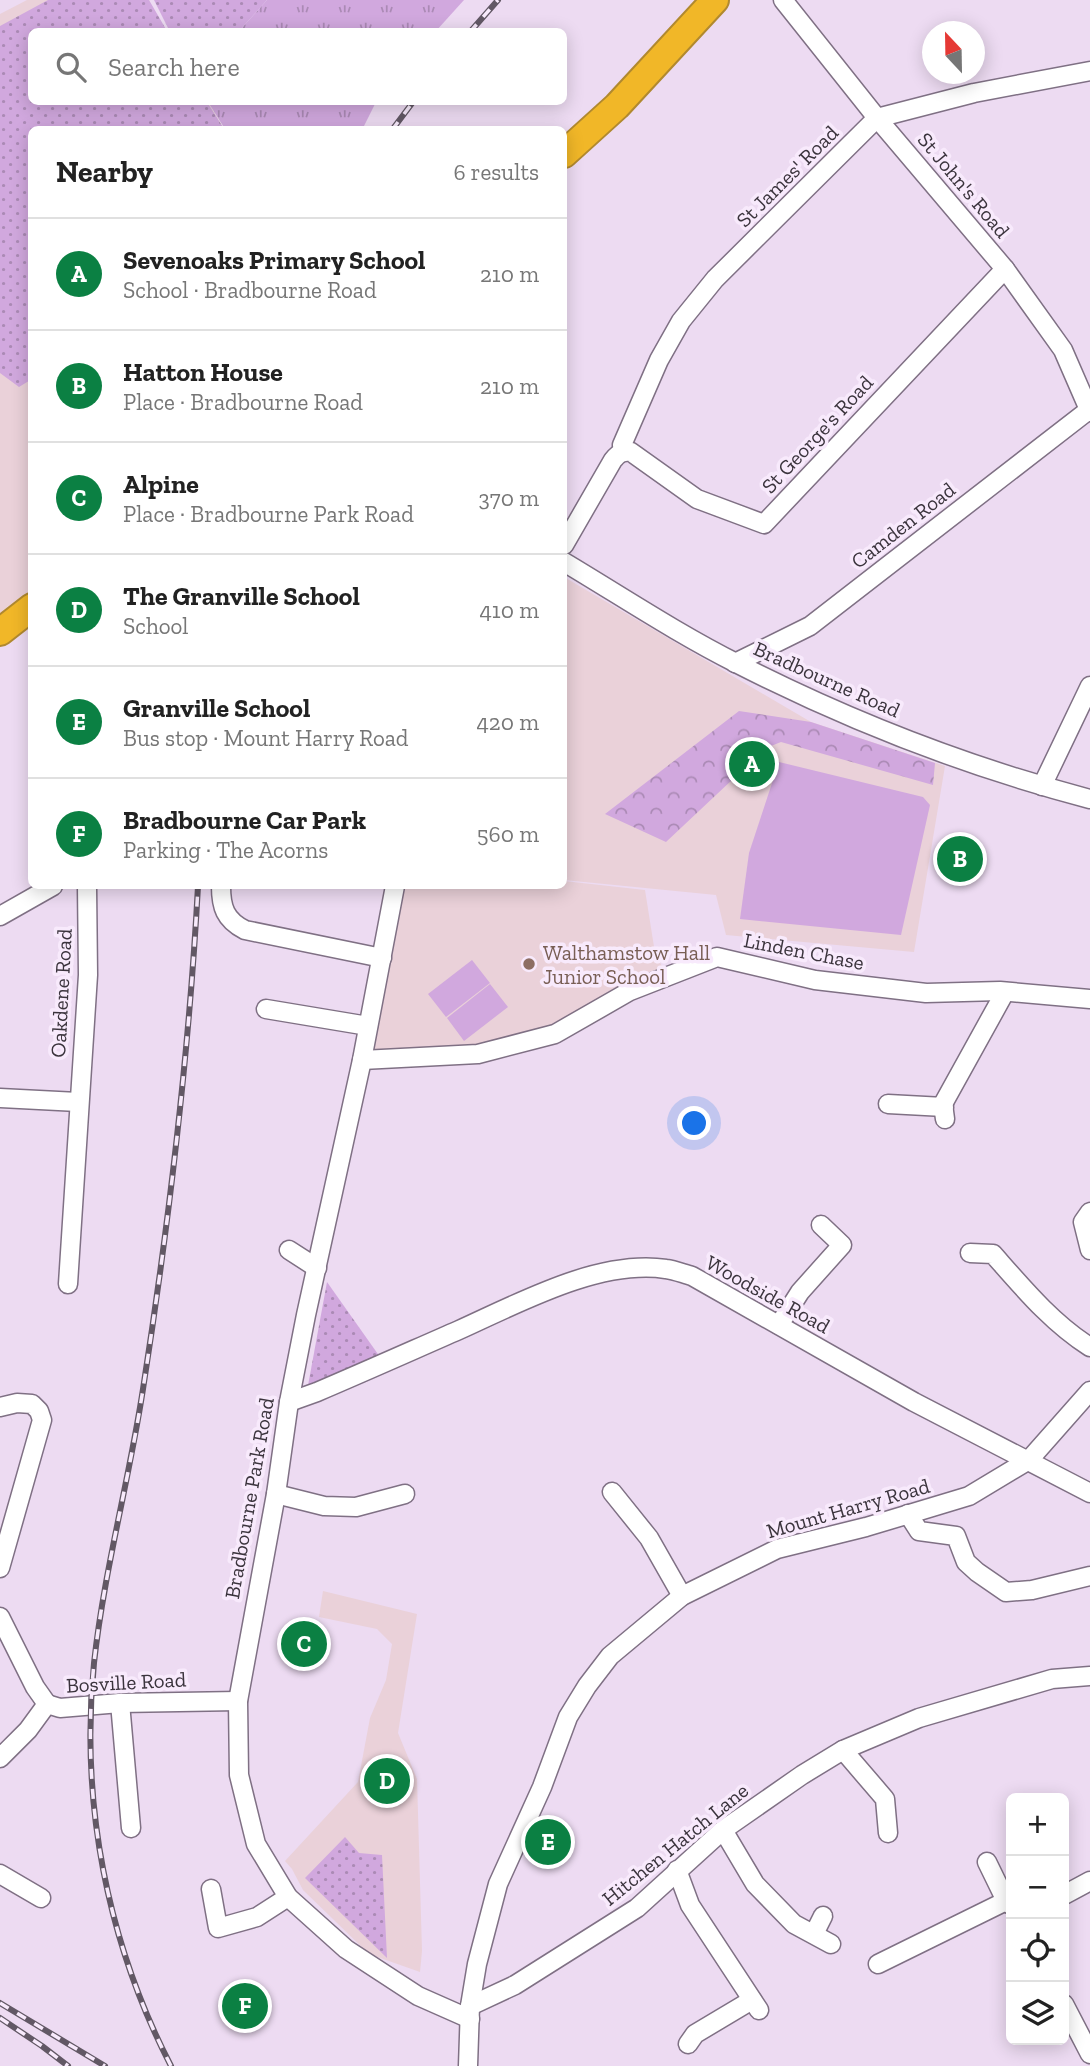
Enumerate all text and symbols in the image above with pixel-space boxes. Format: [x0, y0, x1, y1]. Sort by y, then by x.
north arrow [922, 21, 985, 84]
search box [28, 28, 567, 105]
icon: search [52, 48, 90, 86]
text: Search here [108, 51, 240, 83]
street label: St James' Road [731, 120, 843, 232]
street label: St John's Road [913, 127, 1016, 243]
text: Nearby [56, 154, 153, 190]
text: 6 results [453, 158, 539, 186]
text: Sevenoaks Primary School [123, 244, 426, 276]
text: A [71, 260, 87, 288]
text: 210 m [480, 260, 539, 288]
text: School · Bradbourne Road [123, 276, 377, 304]
text: Hatton House [123, 356, 283, 388]
street label: St George's Road [756, 370, 878, 498]
text: B [72, 372, 86, 400]
text: 210 m [480, 372, 539, 400]
text: Place · Bradbourne Road [123, 388, 363, 416]
text: Alpine [123, 468, 199, 500]
street label: Camden Road [846, 476, 960, 573]
text: C [72, 484, 86, 512]
text: 370 m [479, 484, 539, 512]
text: Place · Bradbourne Park Road [123, 500, 414, 528]
text: The Granville School [123, 580, 360, 612]
text: D [71, 596, 87, 624]
text: 410 m [479, 596, 539, 624]
text: School [123, 612, 188, 640]
street label: Bradbourne Road [750, 636, 904, 723]
text: Granville School [123, 692, 310, 724]
text: E [72, 708, 86, 736]
text: 420 m [476, 708, 539, 736]
text: Bus stop · Mount Harry Road [123, 724, 408, 752]
pin: A [729, 738, 775, 790]
text: Bradbourne Car Park [123, 804, 366, 836]
text: F [72, 820, 86, 848]
text: 560 m [477, 820, 539, 848]
pin: B [937, 833, 983, 885]
text: Parking · The Acorns [123, 836, 328, 864]
street label: Oakdene Road [45, 927, 77, 1058]
street label: Linden Chase [742, 927, 866, 975]
place label: Walthamstow Hall Junior School [543, 940, 711, 989]
marker: Walthamstow Hall Junior School [521, 956, 537, 972]
your location [677, 1106, 711, 1140]
street label: Woodside Road [702, 1250, 835, 1339]
street label: Bradbourne Park Road [219, 1395, 279, 1601]
street label: Mount Harry Road [763, 1473, 933, 1543]
pin: C [281, 1618, 327, 1670]
street label: Bosville Road [65, 1666, 187, 1698]
pin: D [364, 1755, 410, 1807]
street label: Hitchen Hatch Lane [597, 1777, 753, 1911]
map controls [1006, 1793, 1069, 2045]
button: + [1006, 1793, 1069, 1856]
pin: E [525, 1816, 571, 1868]
button: − [1006, 1856, 1069, 1919]
button: locate [1006, 1919, 1069, 1982]
pin: F [222, 1980, 268, 2032]
button: layers [1006, 1982, 1069, 2045]

